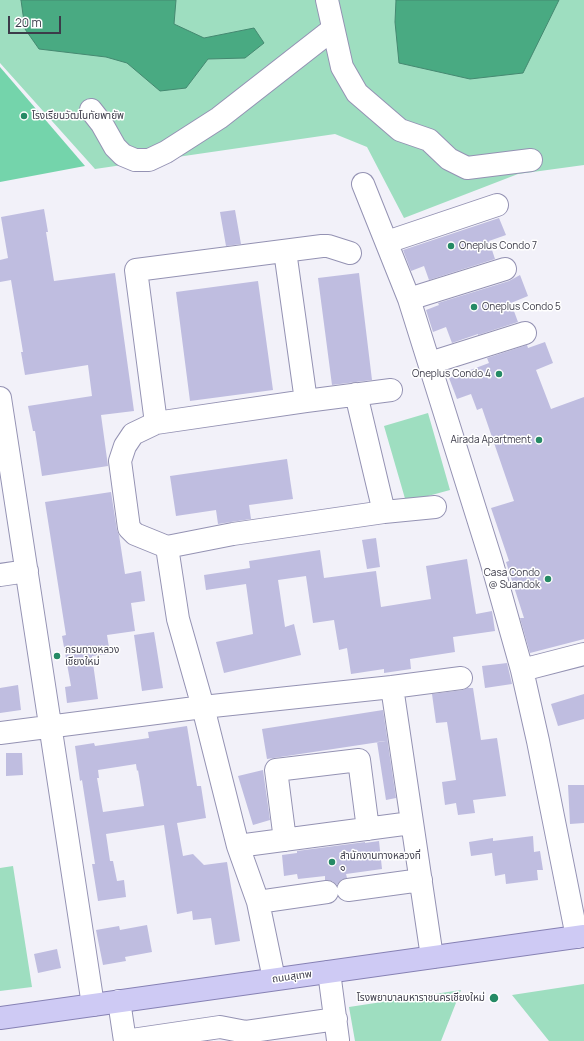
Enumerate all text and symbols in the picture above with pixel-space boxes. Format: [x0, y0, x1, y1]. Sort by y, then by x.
scale bar [10, 8, 63, 34]
text: 20 m [15, 14, 42, 31]
place label: โรงเรียนวัฒโนทัยพายัพ [32, 110, 124, 122]
marker: โรงเรียนวัฒโนทัยพายัพ [19, 111, 29, 121]
place label: Oneplus Condo 7 [459, 240, 537, 252]
marker: Oneplus Condo 7 [446, 241, 456, 251]
place label: Oneplus Condo 5 [482, 301, 561, 313]
marker: Oneplus Condo 5 [469, 302, 479, 312]
place label: Oneplus Condo 4 [412, 368, 491, 380]
marker: Oneplus Condo 4 [494, 369, 504, 379]
place label: Airada Apartment [450, 434, 531, 446]
marker: Airada Apartment [534, 435, 544, 445]
place label: Casa Condo @ Suandok [484, 567, 540, 590]
marker: Casa Condo @ Suandok [543, 574, 553, 584]
place label: กรมทางหลวง เชียงใหม่ [65, 644, 119, 668]
marker: กรมทางหลวง เชียงใหม่ [52, 651, 62, 661]
place label: สำนักงานทางหลวงที่ ๑ [340, 850, 421, 874]
marker: สำนักงานทางหลวงที่ ๑ [327, 857, 337, 867]
street label: ถนนสุเทพ [271, 968, 313, 986]
place label: โรงพยาบาลมหาราชนครเชียงใหม่ [357, 992, 485, 1004]
marker: โรงพยาบาลมหาราชนครเชียงใหม่ [488, 992, 500, 1004]

